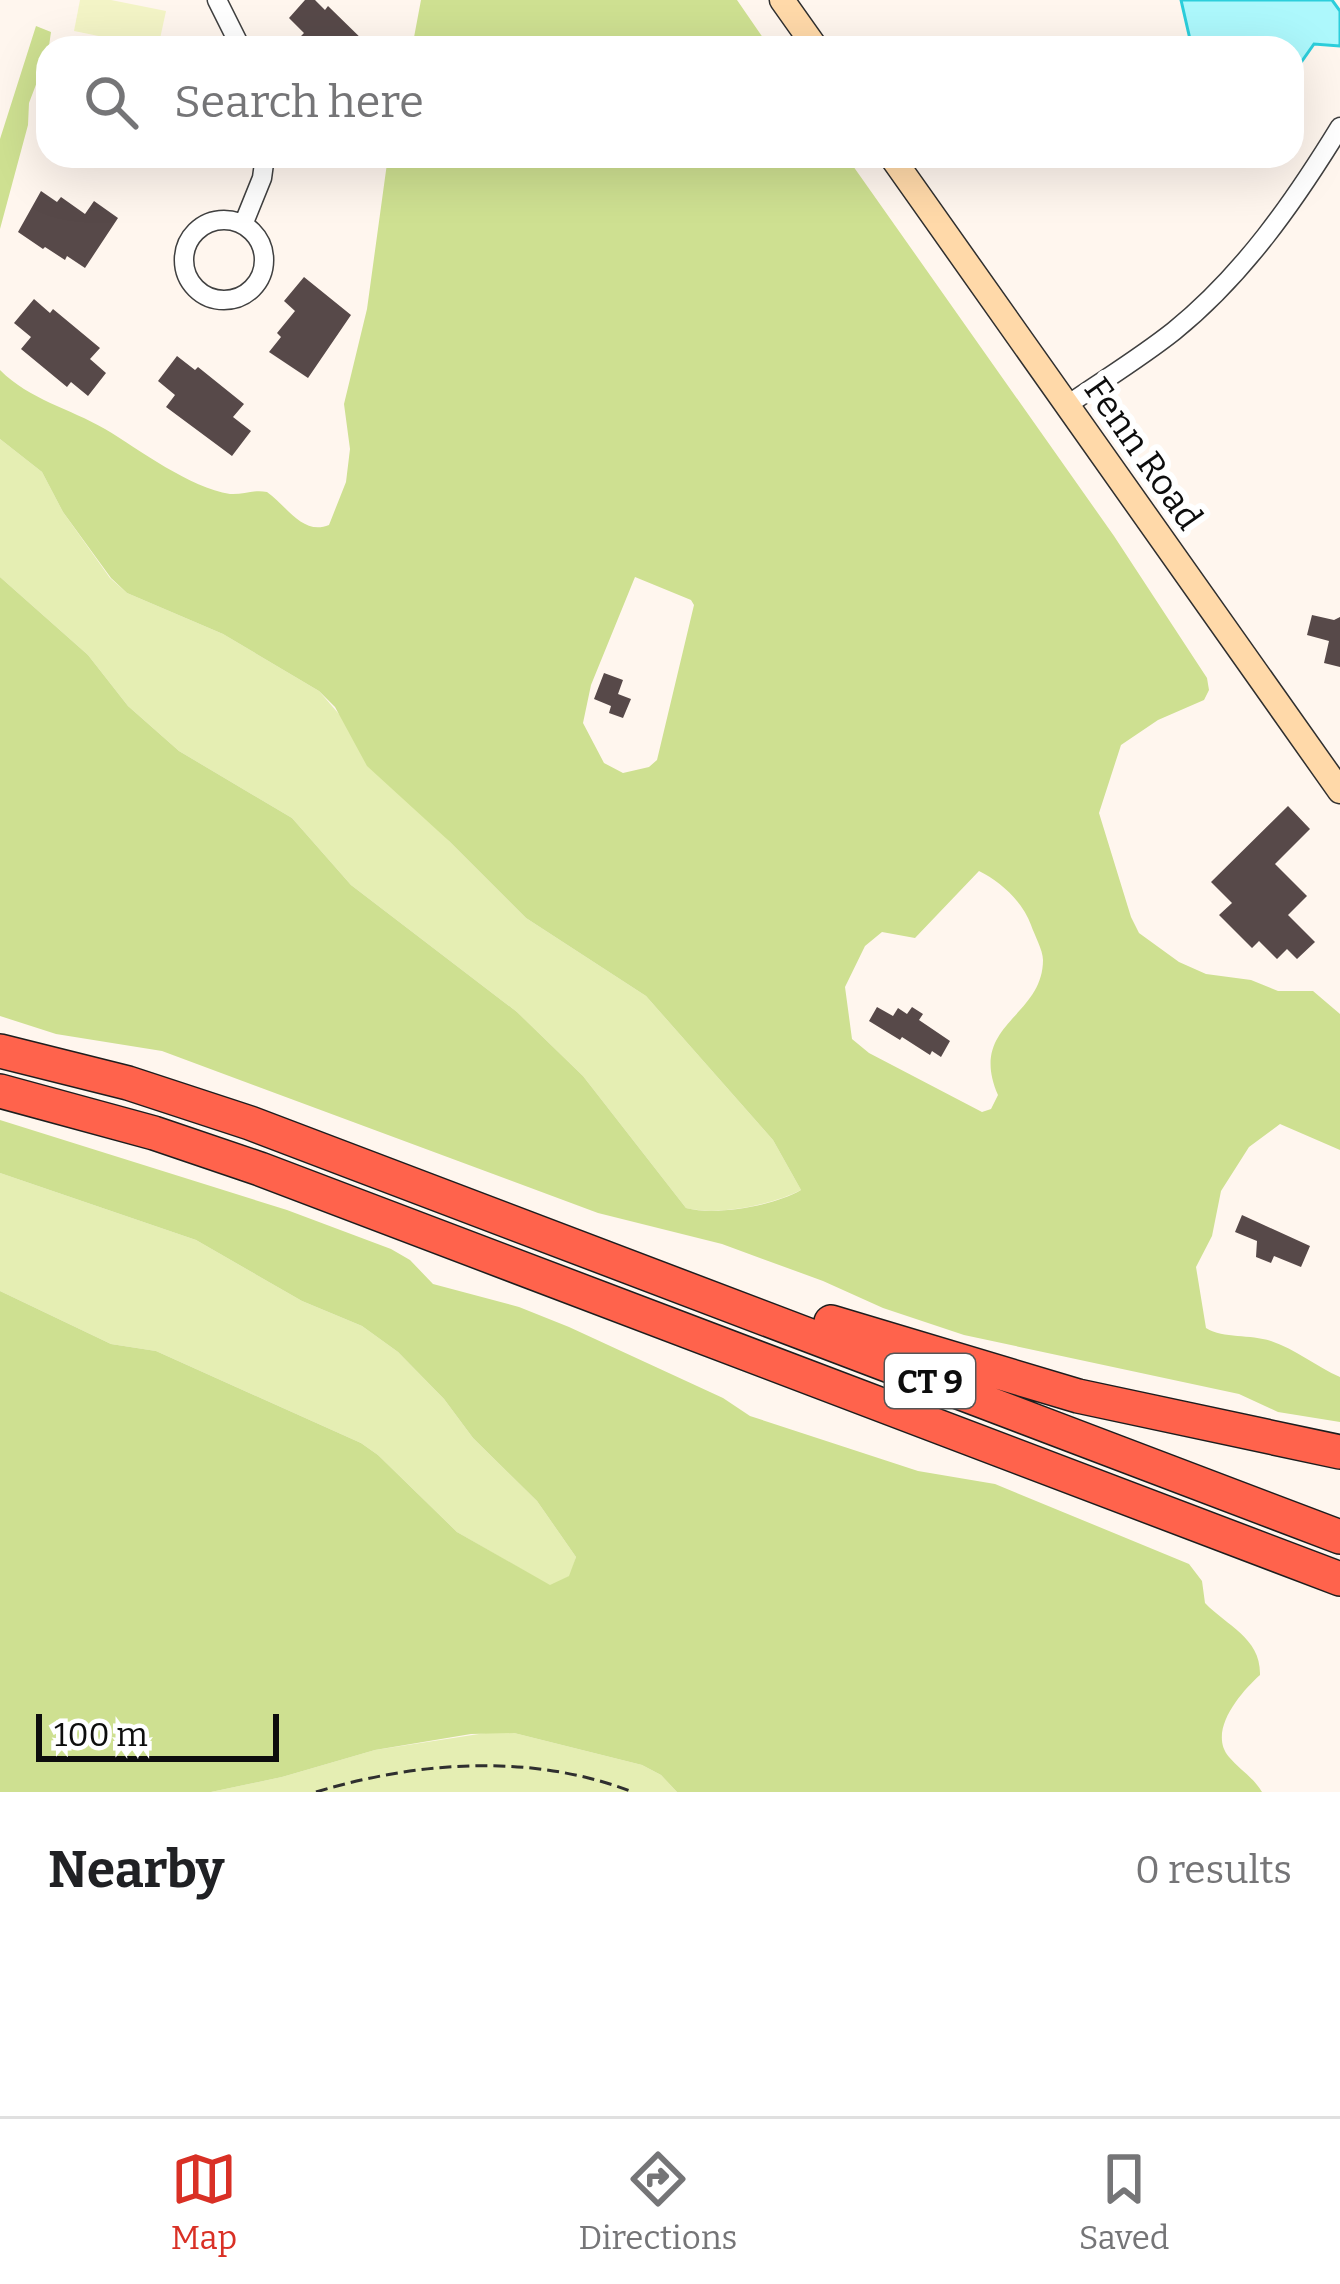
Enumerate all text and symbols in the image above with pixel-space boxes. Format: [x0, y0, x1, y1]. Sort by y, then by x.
search box [36, 36, 1304, 168]
icon: search [78, 69, 144, 135]
text: Search here [174, 75, 424, 129]
street label: Fenn Road [1075, 369, 1212, 538]
road number: CT 9 [885, 1354, 975, 1408]
scale bar [36, 1708, 279, 1761]
text: 100 m [54, 1715, 148, 1755]
text: Nearby [48, 1839, 224, 1901]
text: 0 results [1135, 1847, 1292, 1893]
tab: Map [171, 2146, 237, 2258]
tab: Directions [579, 2146, 737, 2258]
tab: Saved [1079, 2146, 1169, 2258]

